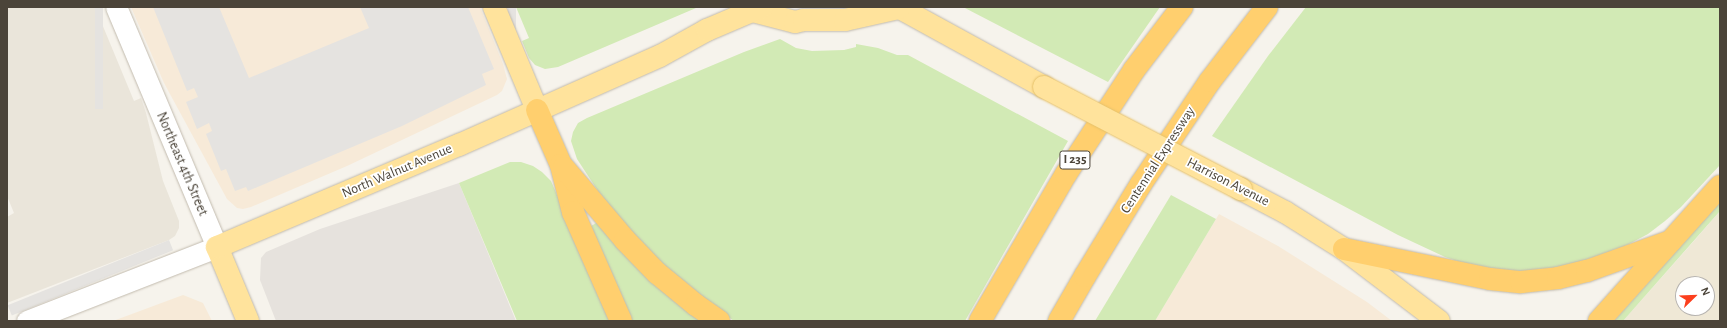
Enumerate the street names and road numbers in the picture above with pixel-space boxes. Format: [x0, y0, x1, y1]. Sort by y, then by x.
street label: Centennial Expressway [1117, 103, 1199, 217]
street label: Northeast 4th Street [153, 110, 211, 218]
street label: North Walnut Avenue [339, 140, 455, 202]
road number: I 235 [1059, 149, 1091, 171]
street label: Harrison Avenue [1184, 154, 1272, 210]

